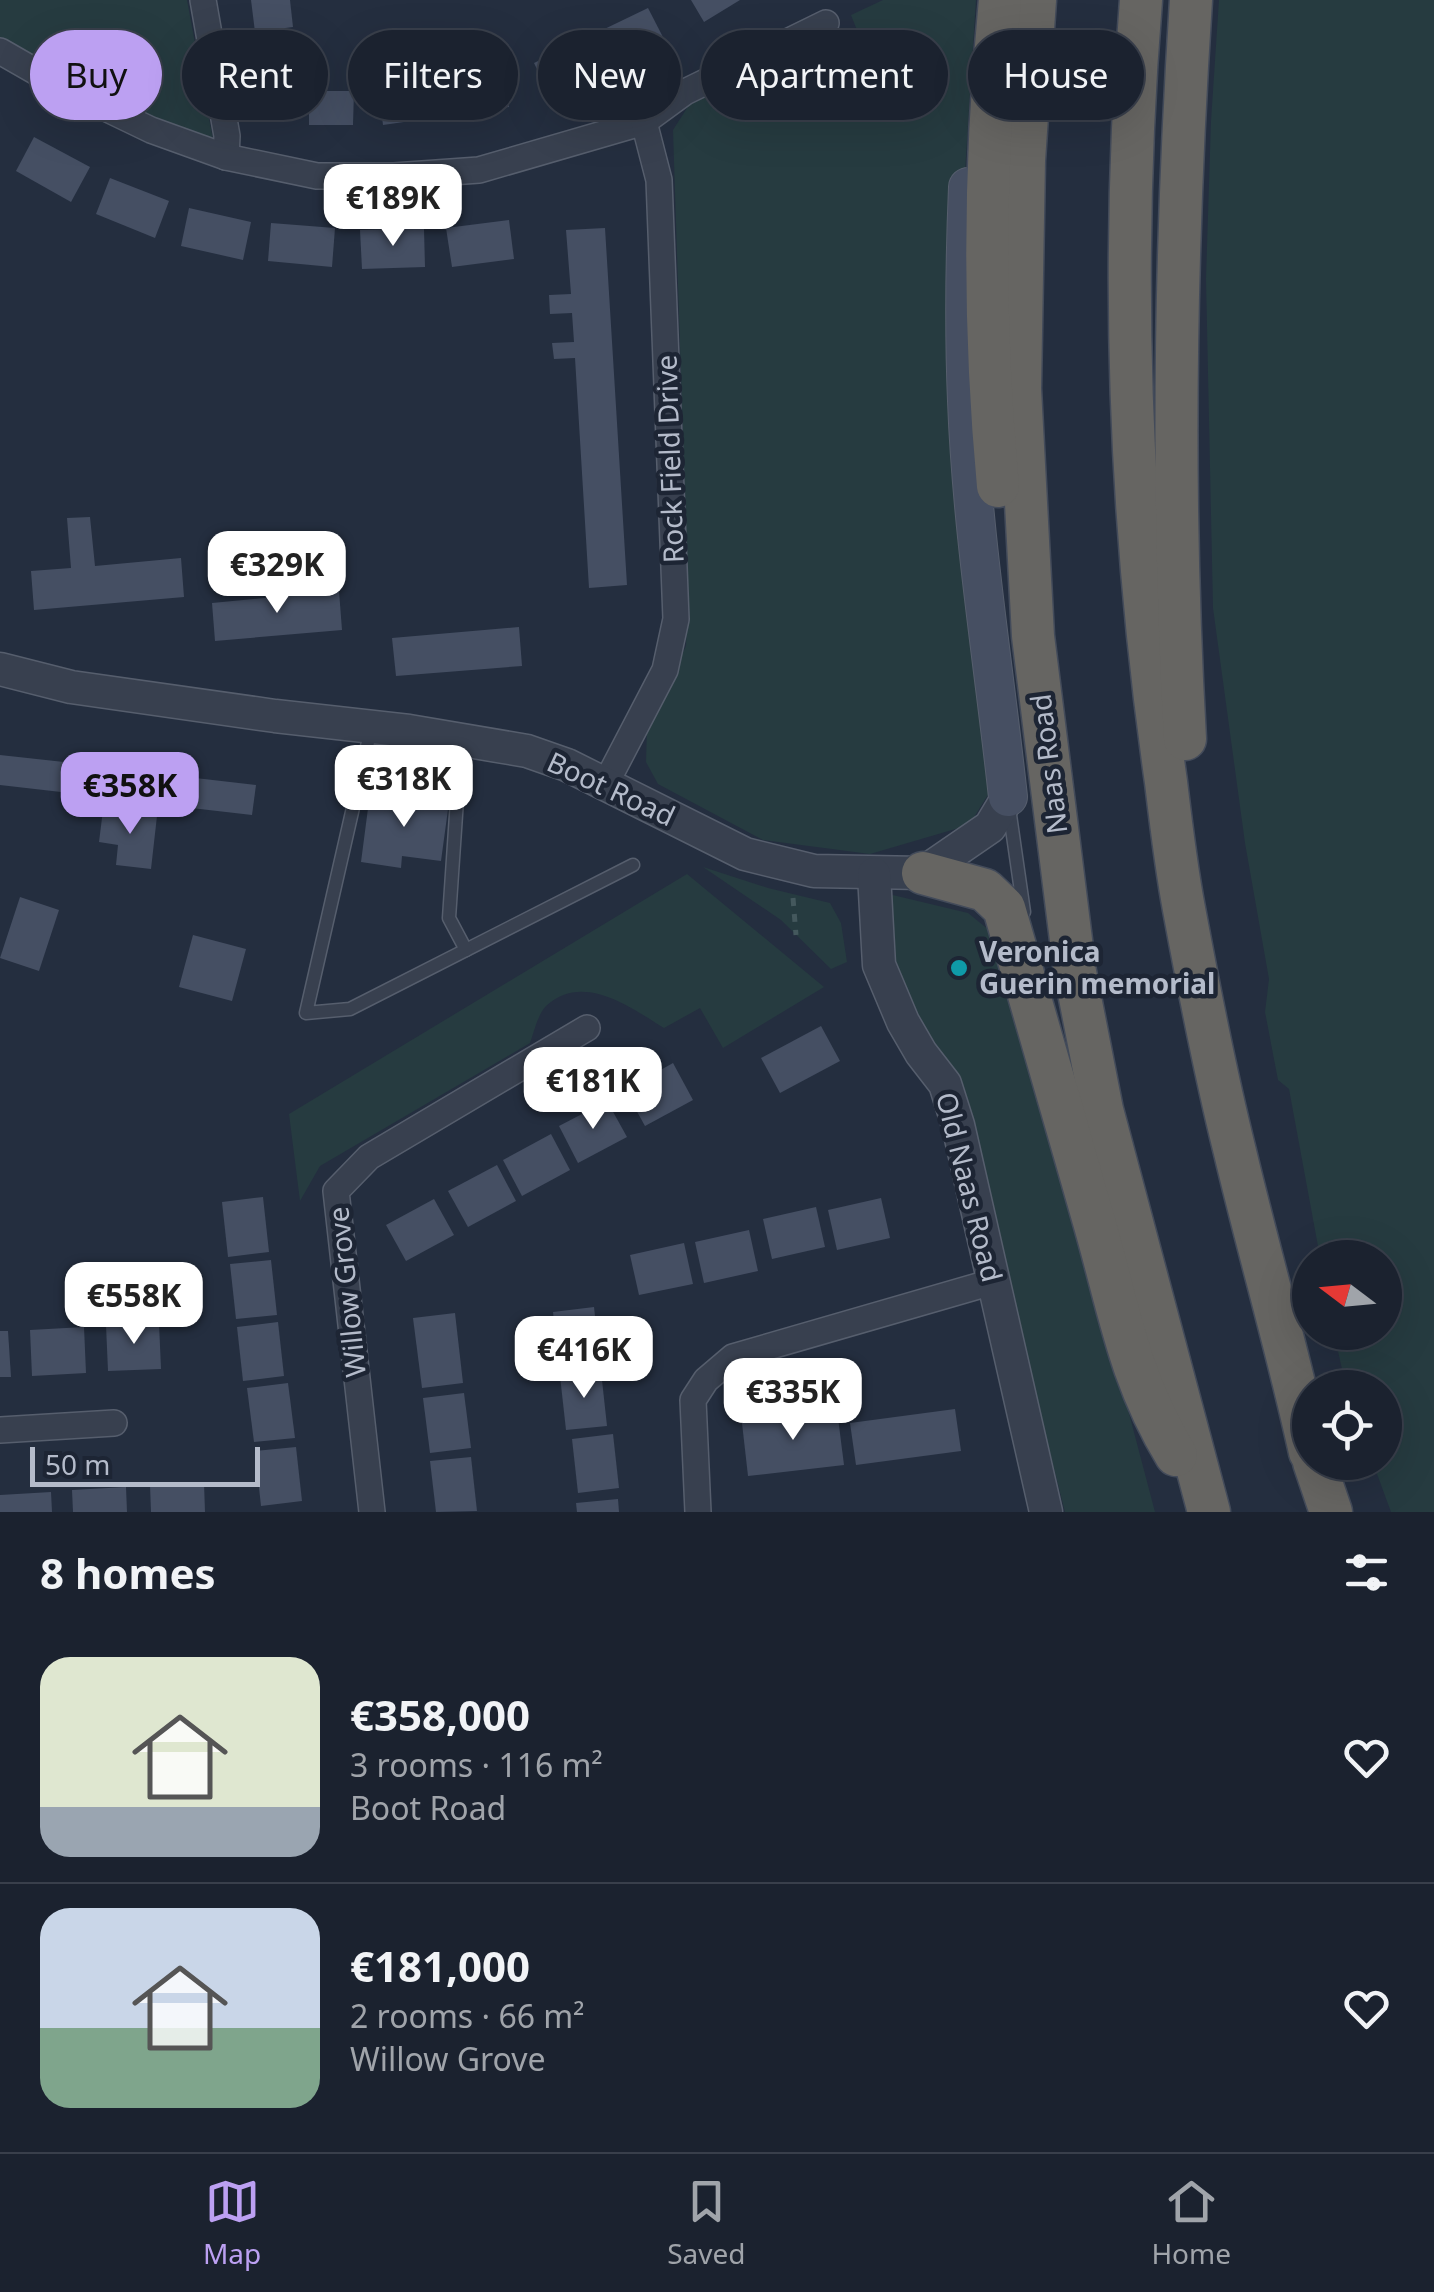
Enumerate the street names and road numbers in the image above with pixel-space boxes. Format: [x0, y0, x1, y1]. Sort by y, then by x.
street label: Rock Field Drive [646, 354, 692, 564]
street label: Naas Road [1021, 692, 1075, 836]
street label: Boot Road [541, 742, 681, 834]
street label: Old Naas Road [928, 1088, 1012, 1286]
street label: Willow Grove [318, 1205, 374, 1379]

